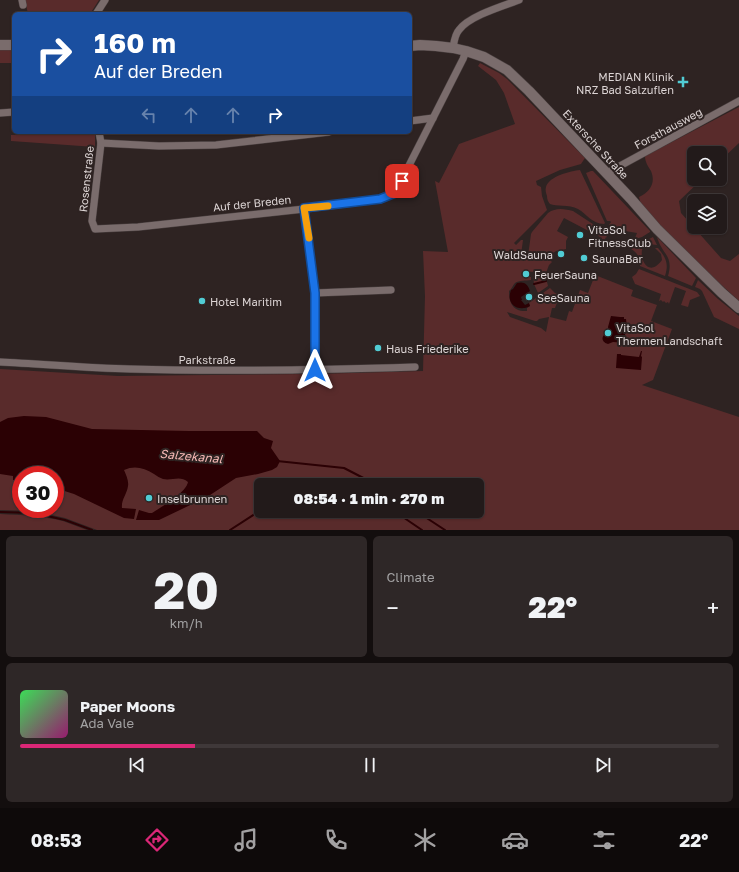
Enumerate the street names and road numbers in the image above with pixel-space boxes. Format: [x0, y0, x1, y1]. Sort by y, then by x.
street label: Forsthausweg [632, 105, 704, 151]
street label: Extersche Straße [561, 107, 631, 181]
street label: Rosenstraße [76, 145, 96, 213]
street label: Auf der Breden [212, 192, 292, 214]
street label: Parkstraße [178, 353, 236, 366]

